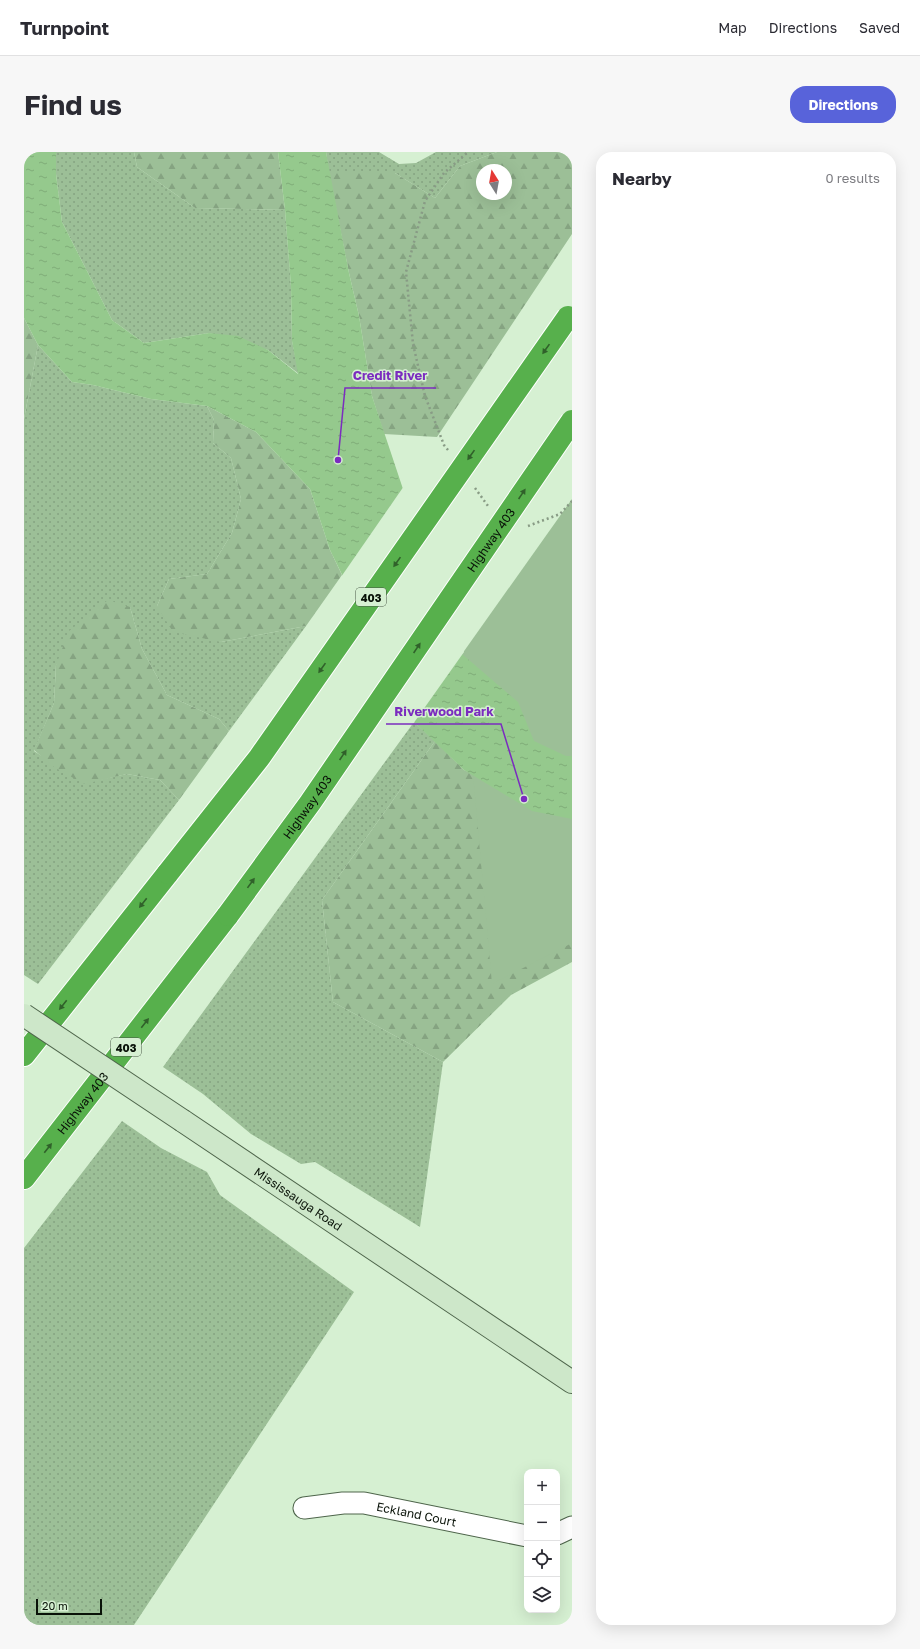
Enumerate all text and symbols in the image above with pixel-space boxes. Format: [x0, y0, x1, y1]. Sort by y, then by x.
text: Turnpoint [20, 16, 109, 39]
text: Map [718, 19, 747, 36]
text: Directions [769, 19, 837, 36]
text: Saved [859, 19, 900, 36]
button: Directions [790, 86, 896, 123]
text: Find us [24, 88, 122, 121]
north arrow [476, 164, 512, 200]
text: Nearby [612, 168, 672, 189]
text: 0 results [825, 170, 880, 186]
one-way arrow [542, 343, 550, 354]
callout: Credit River [345, 363, 436, 388]
text: Credit River [353, 367, 427, 383]
one-way arrow [467, 450, 475, 460]
one-way arrow [518, 489, 526, 499]
street label: Highway 403 [463, 505, 518, 575]
one-way arrow [393, 556, 401, 567]
road number: 403 [356, 588, 386, 606]
one-way arrow [413, 642, 421, 653]
one-way arrow [318, 663, 326, 673]
callout: Riverwood Park [386, 699, 501, 724]
text: Riverwood Park [394, 703, 494, 719]
one-way arrow [339, 750, 347, 760]
street label: Highway 403 [279, 772, 335, 841]
one-way arrow [247, 878, 256, 889]
one-way arrow [139, 898, 148, 909]
one-way arrow [59, 1000, 67, 1011]
one-way arrow [140, 1017, 149, 1028]
road number: 403 [111, 1038, 141, 1056]
street label: Highway 403 [53, 1069, 111, 1137]
one-way arrow [44, 1142, 52, 1153]
street label: Mississauga Road [252, 1164, 345, 1233]
map controls [524, 1469, 560, 1613]
button: + [524, 1469, 560, 1505]
street label: Eckland Court [375, 1498, 458, 1529]
button: − [524, 1505, 560, 1541]
button: locate [524, 1541, 560, 1577]
button: layers [524, 1577, 560, 1613]
scale bar [36, 1597, 102, 1616]
text: 20 m [42, 1599, 68, 1612]

